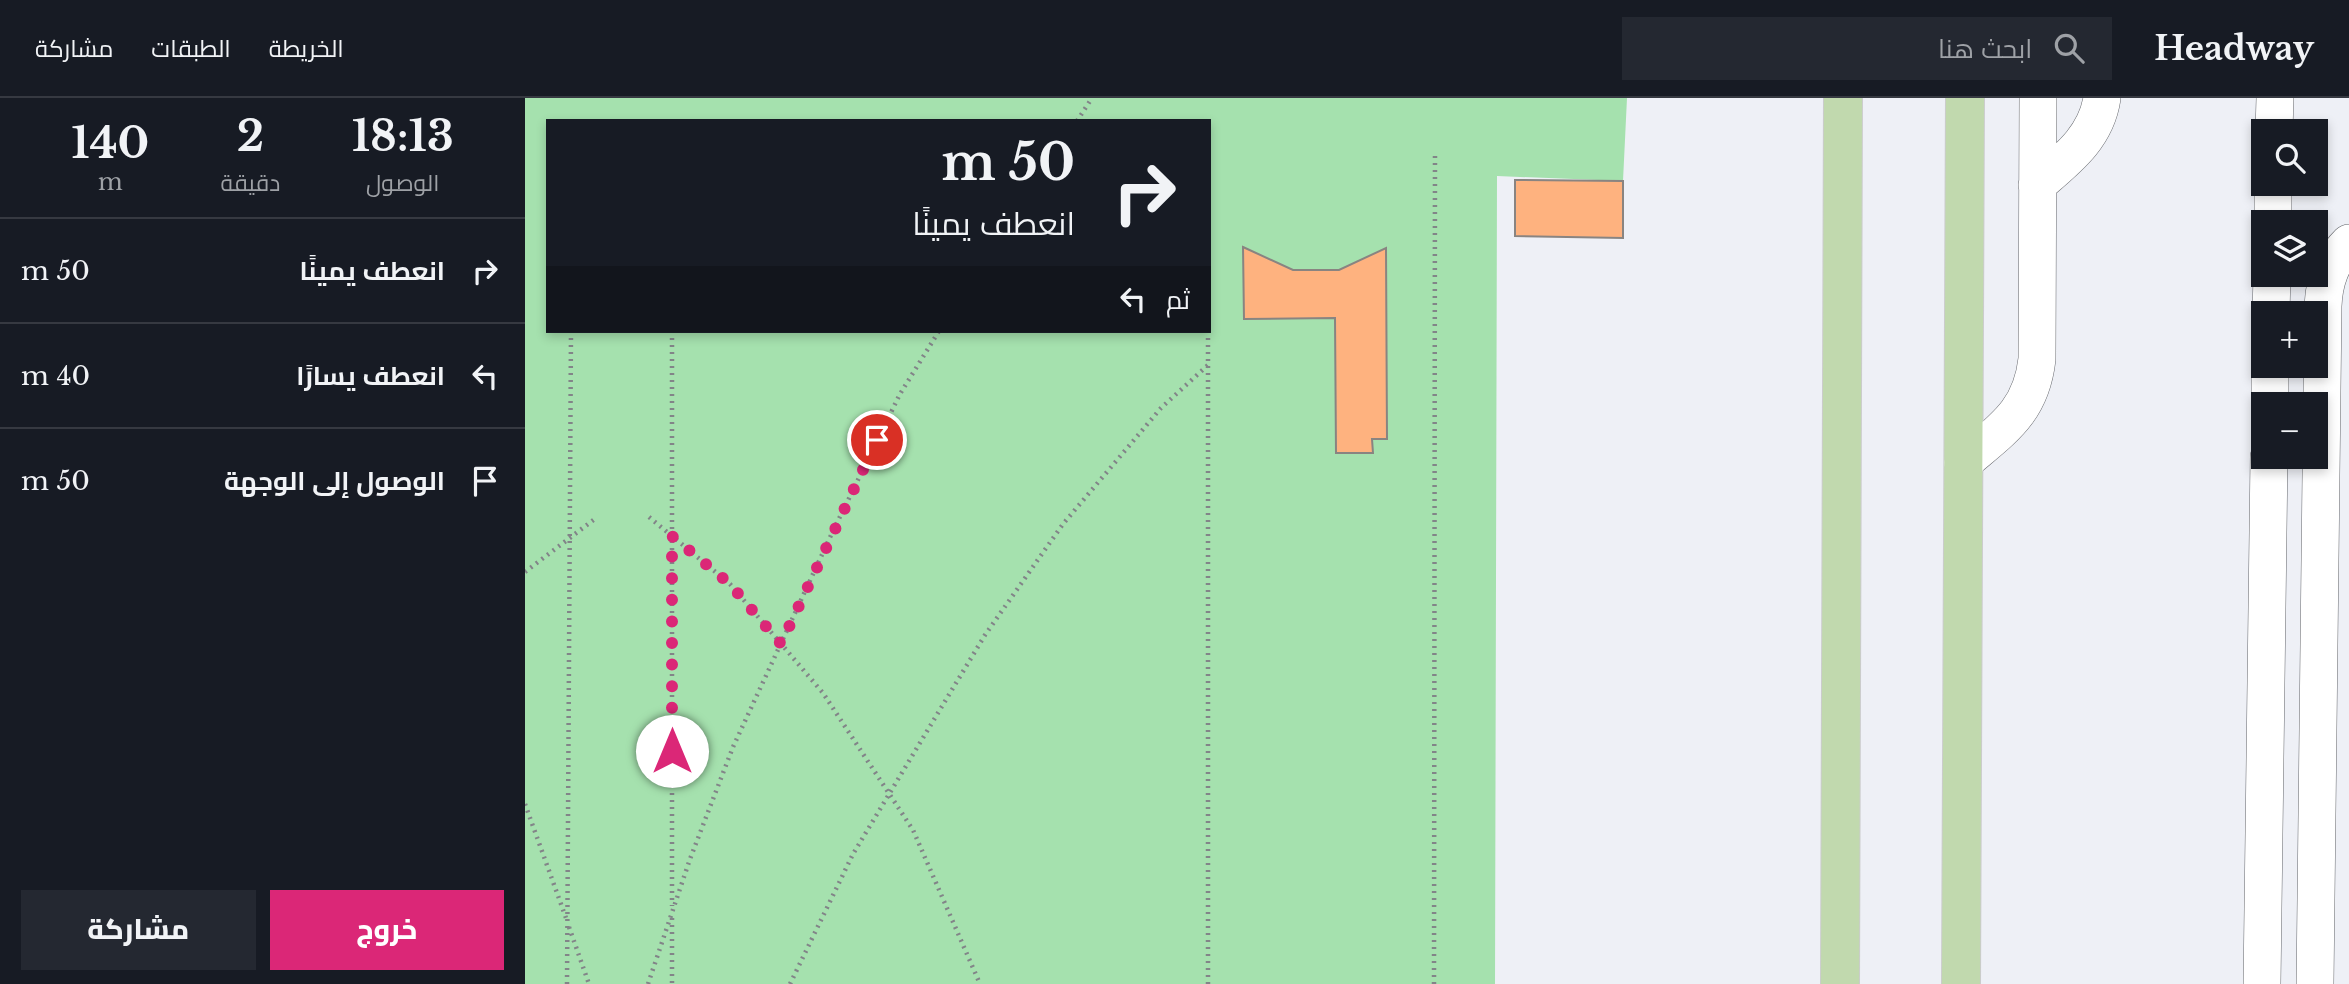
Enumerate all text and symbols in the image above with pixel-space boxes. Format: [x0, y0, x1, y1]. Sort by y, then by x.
search box [1622, 17, 2112, 80]
text: Headway [2154, 28, 2314, 69]
icon: search [2050, 29, 2088, 67]
text: ابحث هنا [1938, 33, 2032, 65]
text: مشاركة [35, 34, 113, 63]
text: الطبقات [151, 34, 231, 63]
text: الخريطة [269, 34, 344, 63]
text: 2 [237, 110, 264, 162]
text: 18:13 [352, 110, 454, 162]
text: 140 [71, 117, 149, 169]
map controls [2251, 119, 2328, 469]
button: search [2251, 119, 2328, 196]
text: 50 m [942, 132, 1075, 193]
icon: right [1099, 147, 1190, 238]
text: m [98, 168, 123, 196]
text: دقيقة [221, 169, 280, 197]
text: الوصول [366, 169, 439, 197]
text: انعطف يمينًا [912, 204, 1075, 244]
button: layers [2251, 210, 2328, 287]
icon: right [466, 252, 504, 290]
text: 50 m [21, 255, 90, 287]
text: انعطف يمينًا [299, 255, 445, 287]
icon: left [1114, 280, 1152, 318]
text: ثم [1166, 284, 1190, 316]
button: + [2251, 301, 2328, 378]
icon: left [466, 357, 504, 395]
text: 40 m [21, 360, 90, 392]
text: انعطف يسارًا [296, 360, 445, 392]
button: − [2251, 392, 2328, 469]
pin [847, 410, 907, 470]
icon: arrive [858, 421, 896, 459]
icon: arrive [466, 462, 504, 500]
text: 50 m [21, 465, 90, 497]
text: الوصول إلى الوجهة [224, 465, 445, 497]
position arrow [635, 714, 709, 788]
button: مشاركة [21, 890, 256, 970]
button: خروج [270, 890, 504, 970]

